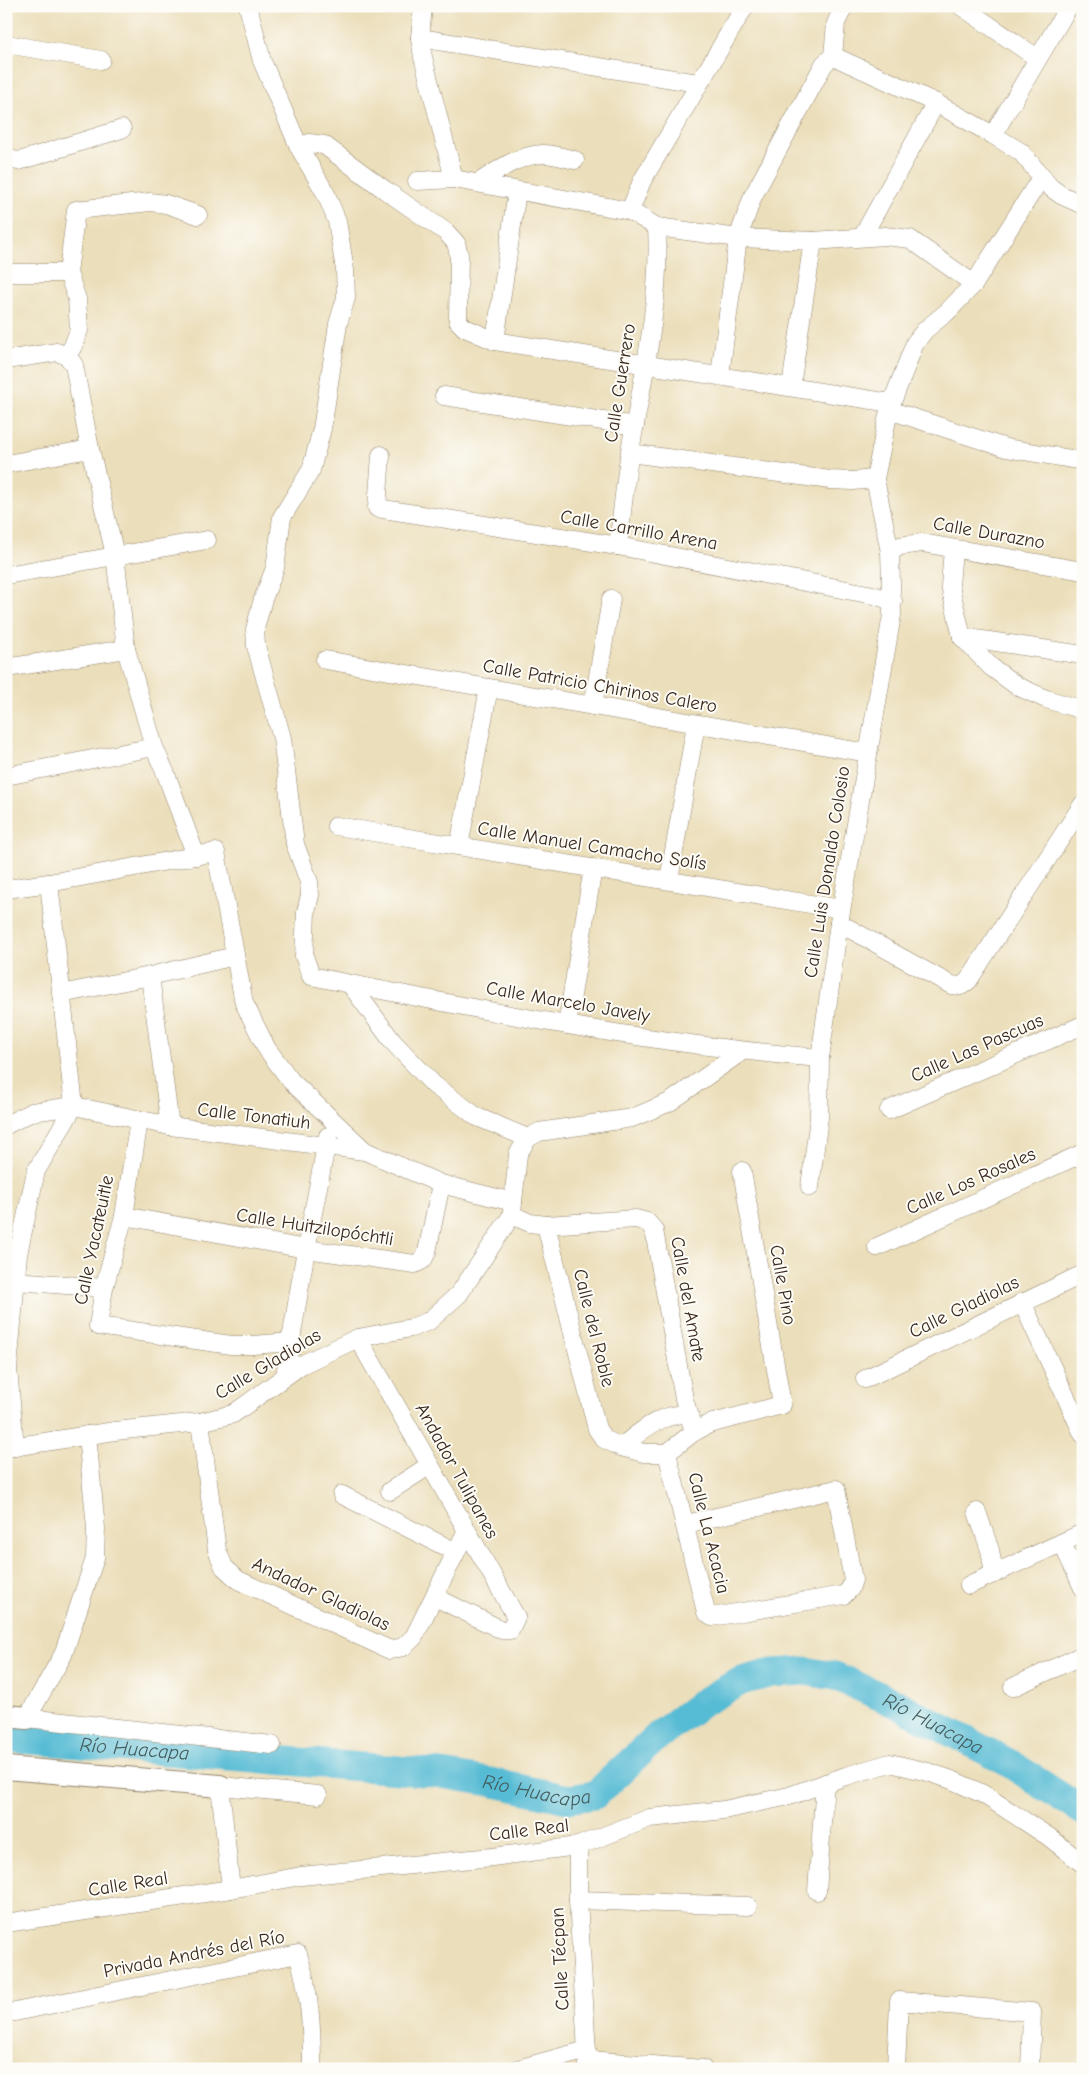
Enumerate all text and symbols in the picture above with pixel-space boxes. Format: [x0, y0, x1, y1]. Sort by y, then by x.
street label: Calle Guerrero [600, 322, 640, 444]
street label: Calle Carrillo Arena [559, 505, 719, 555]
street label: Calle Durazno [931, 512, 1047, 554]
street label: Calle Patricio Chirinos Calero [481, 655, 719, 717]
street label: Calle Luis Donaldo Colosio [799, 764, 855, 980]
street label: Calle Manuel Camacho Solís [476, 817, 708, 875]
street label: Calle Marcelo Javely [484, 977, 652, 1027]
street label: Calle Las Pascuas [907, 1009, 1047, 1087]
street label: Calle Tonatiuh [196, 1098, 312, 1134]
street label: Calle Los Rosales [903, 1143, 1039, 1219]
street label: Calle Yacateuitle [70, 1173, 118, 1307]
street label: Calle Huitzilopóchtli [235, 1204, 395, 1250]
street label: Calle del Amate [666, 1235, 710, 1363]
street label: Calle Pino [765, 1243, 801, 1327]
street label: Calle del Roble [569, 1267, 619, 1389]
street label: Calle Gladiolas [905, 1271, 1023, 1343]
street label: Calle Gladiolas [211, 1324, 325, 1404]
street label: Andador Tulipanes [411, 1399, 503, 1543]
street label: Calle La Acacia [683, 1470, 735, 1596]
street label: Andador Gladiolas [249, 1552, 393, 1636]
water label: Río Huacapa [880, 1688, 987, 1759]
water label: Río Huacapa [79, 1733, 190, 1764]
water label: Río Huacapa [481, 1770, 592, 1811]
street label: Calle Real [488, 1814, 570, 1846]
street label: Calle Real [87, 1867, 169, 1901]
street label: Calle Técpan [546, 1907, 574, 2011]
street label: Privada Andrés del Río [101, 1926, 287, 1982]

